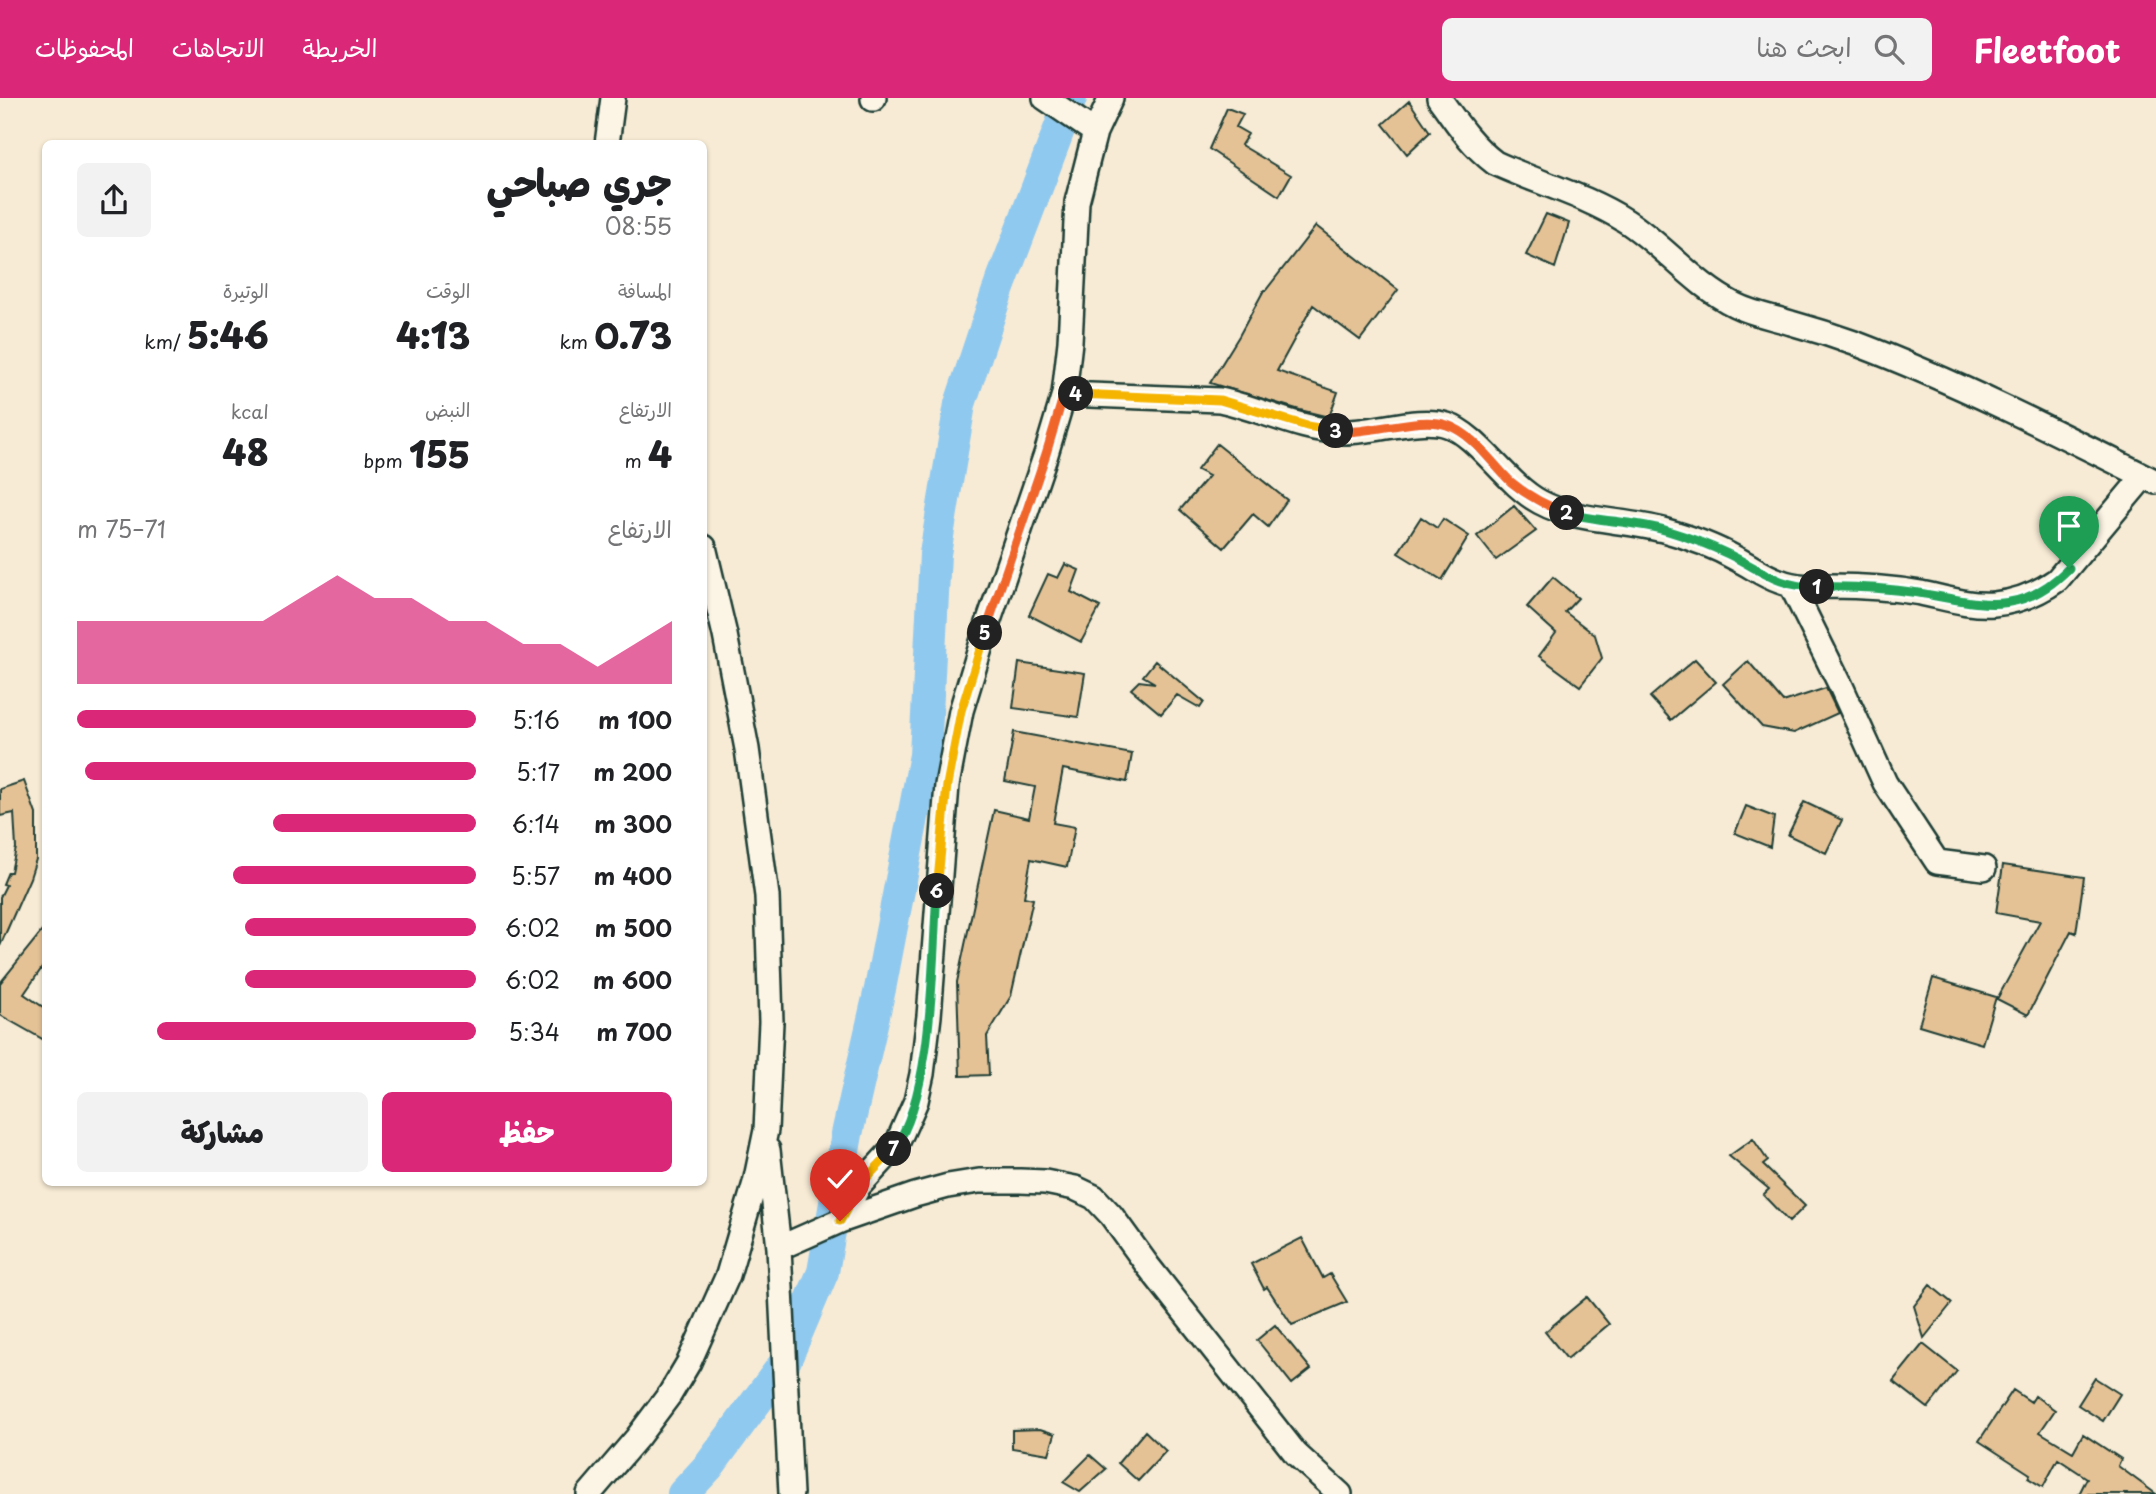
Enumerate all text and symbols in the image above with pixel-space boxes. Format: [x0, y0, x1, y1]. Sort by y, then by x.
search box [1442, 18, 1932, 81]
text: Fleetfoot [1974, 24, 2121, 74]
text: ابحث هنا [1756, 27, 1852, 66]
text: المحفوظات [35, 29, 134, 65]
text: الاتجاهات [172, 29, 265, 65]
text: الخريطة [303, 29, 377, 65]
icon: search [1870, 30, 1908, 68]
text: جري صباحي [486, 153, 672, 210]
button: share [77, 163, 151, 237]
text: 08:55 [605, 208, 672, 243]
text: الوتيرة [223, 276, 269, 304]
text: الوقت [426, 276, 470, 304]
text: المسافة [618, 276, 672, 304]
text: 5:46 [187, 308, 269, 361]
text: 4:13 [396, 308, 470, 361]
text: 0.73 [594, 308, 672, 361]
text: /km [144, 327, 187, 355]
text: km [559, 327, 594, 355]
pin: 4 [1058, 376, 1094, 412]
text: 4 [1069, 379, 1082, 407]
text: النبض [425, 395, 470, 423]
text: الارتفاع [619, 395, 672, 423]
text: kcal [231, 397, 269, 425]
pin: 3 [1318, 414, 1354, 448]
text: 3 [1329, 416, 1342, 444]
text: 48 [222, 425, 269, 478]
text: 155 [409, 427, 470, 480]
text: 4 [648, 427, 672, 480]
text: bpm [363, 446, 409, 474]
text: m [624, 446, 648, 474]
pin: 2 [1550, 496, 1584, 530]
pin [2039, 496, 2099, 568]
text: 2 [1560, 498, 1573, 526]
icon: arrive [2050, 507, 2088, 545]
text: 71–75 m [77, 511, 166, 546]
text: الارتفاع [608, 511, 672, 546]
pin: 1 [1800, 570, 1834, 604]
text: 1 [1812, 572, 1821, 600]
pin: 5 [968, 616, 1002, 650]
text: 5 [978, 618, 991, 646]
text: 5:16 [512, 702, 560, 737]
text: 100 m [598, 702, 672, 737]
text: 5:17 [516, 754, 560, 789]
text: 200 m [593, 754, 672, 789]
text: 6:14 [512, 806, 560, 841]
text: 300 m [594, 806, 672, 841]
text: 5:57 [511, 858, 560, 893]
text: 400 m [594, 858, 672, 893]
pin: 6 [920, 874, 954, 908]
text: 6 [930, 876, 943, 904]
text: 6:02 [505, 910, 560, 945]
text: 500 m [595, 910, 672, 945]
text: 6:02 [505, 962, 560, 997]
text: 600 m [593, 962, 672, 997]
text: 5:34 [508, 1014, 560, 1049]
text: 700 m [596, 1014, 672, 1049]
button: مشاركة [77, 1092, 368, 1172]
button: حفظ [382, 1092, 672, 1172]
pin: 7 [876, 1132, 912, 1166]
text: 7 [888, 1134, 899, 1162]
pin [810, 1149, 870, 1221]
icon: check [821, 1160, 859, 1198]

